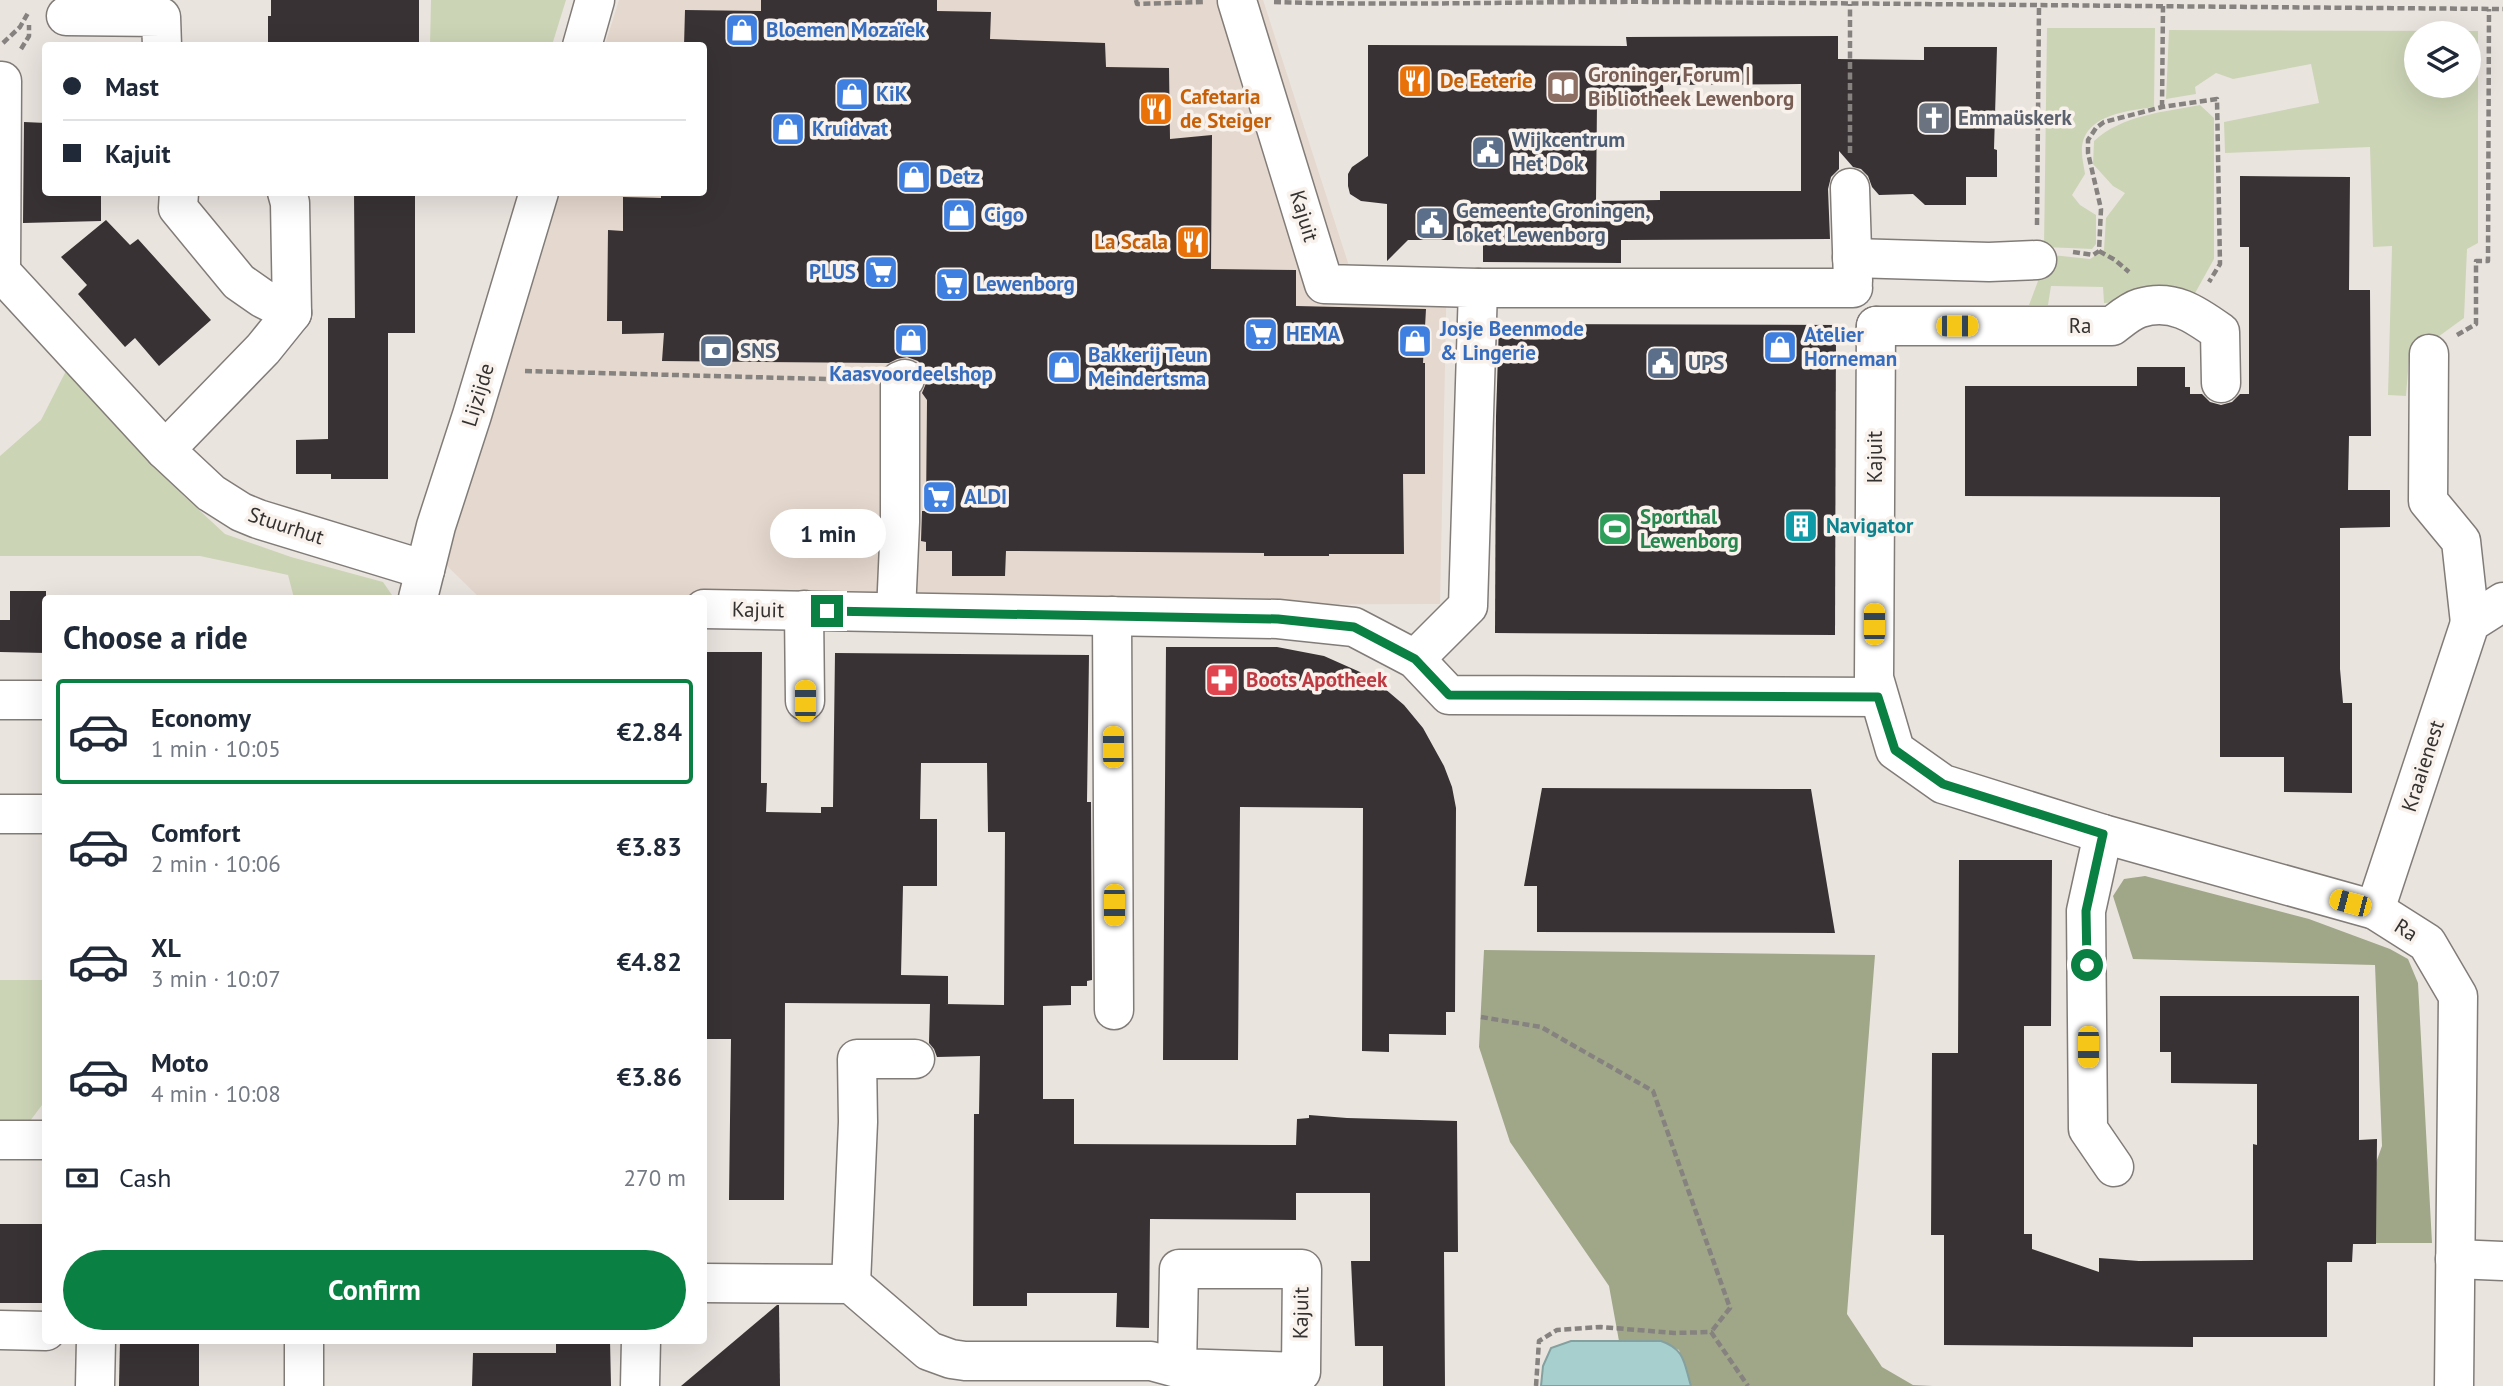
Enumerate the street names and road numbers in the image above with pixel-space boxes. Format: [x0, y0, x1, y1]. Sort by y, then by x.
street label: Kajuit [1284, 187, 1325, 245]
street label: Ra [2069, 312, 2091, 339]
street label: Lijzijde [455, 360, 500, 430]
street label: Kajuit [1861, 431, 1888, 483]
street label: Stuurhut [245, 501, 327, 550]
street label: Kajuit [732, 596, 784, 623]
street label: Kraaienest [2395, 717, 2450, 815]
street label: Ra [2389, 912, 2423, 947]
street label: Kajuit [1287, 1287, 1314, 1339]

